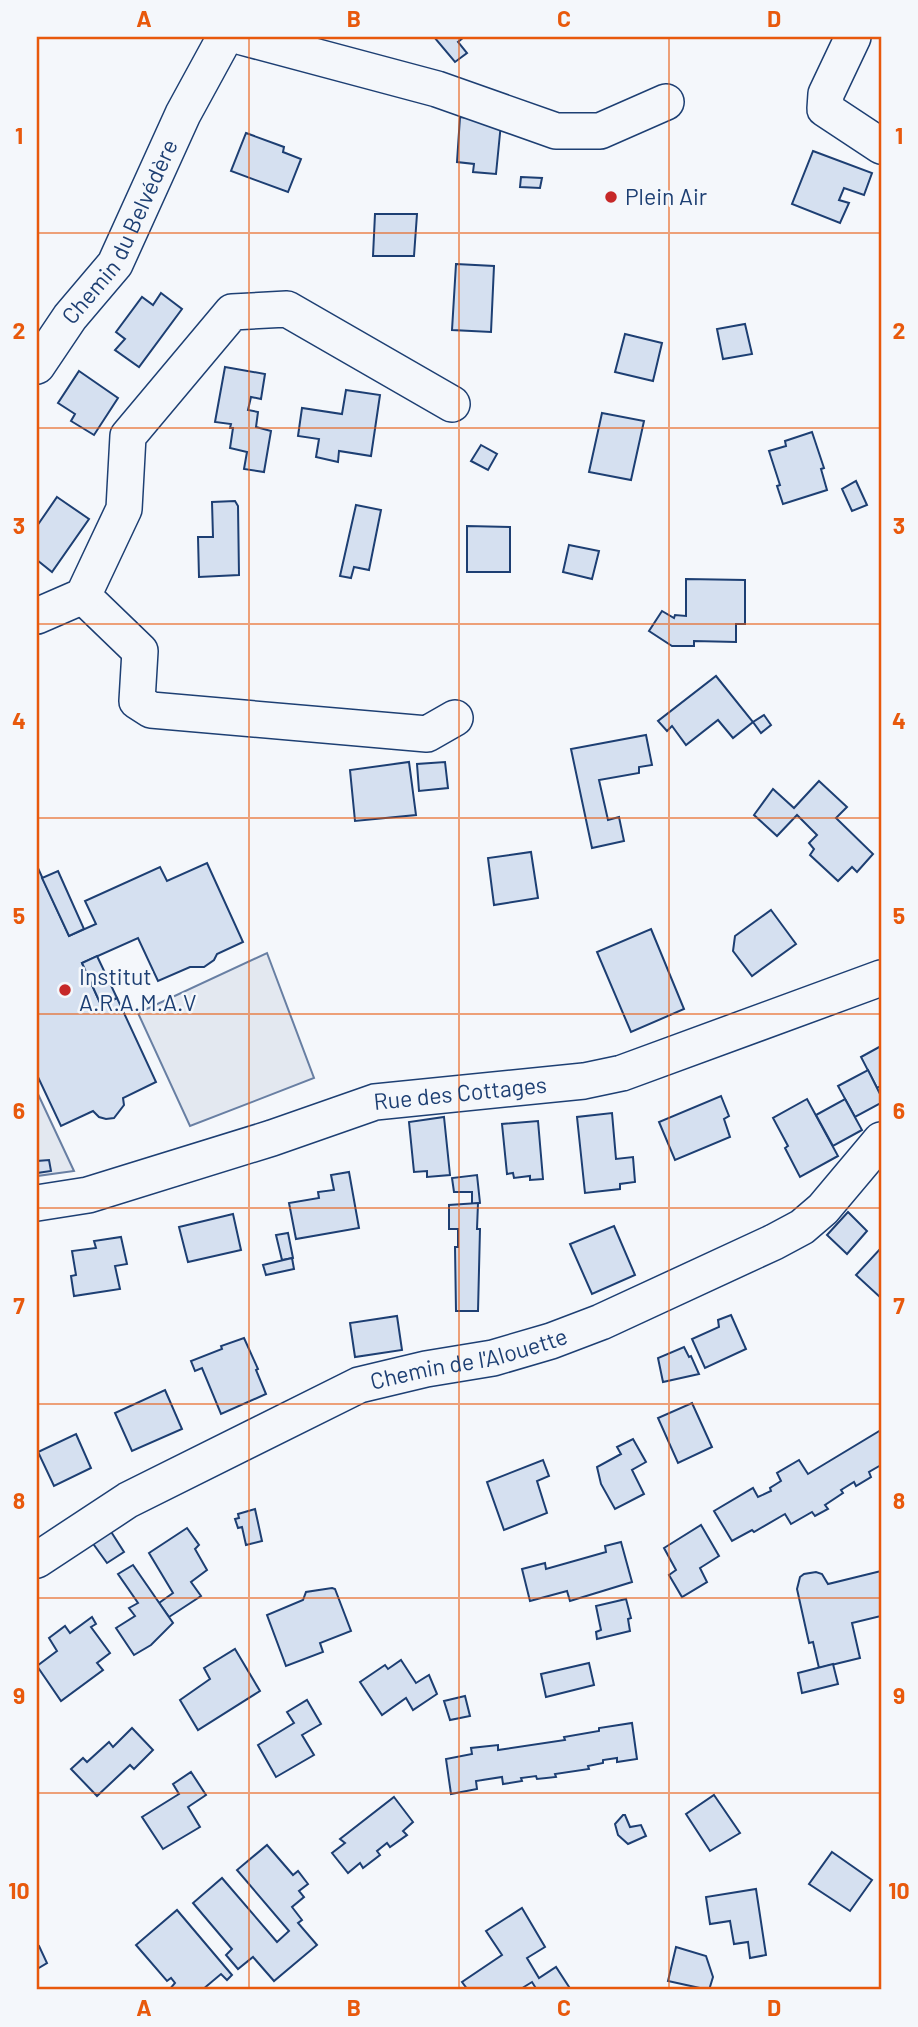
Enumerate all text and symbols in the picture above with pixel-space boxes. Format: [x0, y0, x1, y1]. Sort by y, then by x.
text: A [136, 4, 152, 32]
text: B [347, 4, 361, 32]
text: C [557, 4, 571, 32]
text: D [767, 4, 781, 32]
text: 1 [15, 121, 23, 149]
text: 1 [895, 121, 903, 149]
street label: Chemin du Belvédère [55, 134, 183, 329]
place label: Plein Air [625, 182, 708, 210]
marker: Plein Air [603, 189, 619, 205]
text: 2 [13, 316, 25, 344]
text: 2 [893, 316, 905, 344]
text: 3 [13, 511, 25, 539]
text: 3 [893, 511, 905, 539]
text: 4 [12, 706, 26, 734]
text: 4 [892, 706, 906, 734]
text: 5 [13, 901, 25, 929]
text: 5 [893, 901, 905, 929]
place label: Institut A.R.A.M.A.V [79, 962, 197, 1016]
marker: Institut A.R.A.M.A.V [57, 982, 73, 998]
street label: Rue des Cottages [372, 1070, 548, 1115]
text: 6 [13, 1096, 25, 1124]
text: 6 [893, 1096, 905, 1124]
text: 7 [13, 1291, 25, 1319]
text: 7 [893, 1291, 905, 1319]
street label: Chemin de l'Alouette [367, 1321, 571, 1395]
text: 8 [13, 1486, 25, 1514]
text: 8 [893, 1486, 905, 1514]
text: 9 [13, 1681, 25, 1709]
text: 9 [893, 1681, 905, 1709]
text: 10 [8, 1876, 30, 1904]
text: 10 [888, 1876, 910, 1904]
text: A [136, 1993, 152, 2021]
text: B [347, 1993, 361, 2021]
text: C [557, 1993, 571, 2021]
text: D [767, 1993, 781, 2021]

